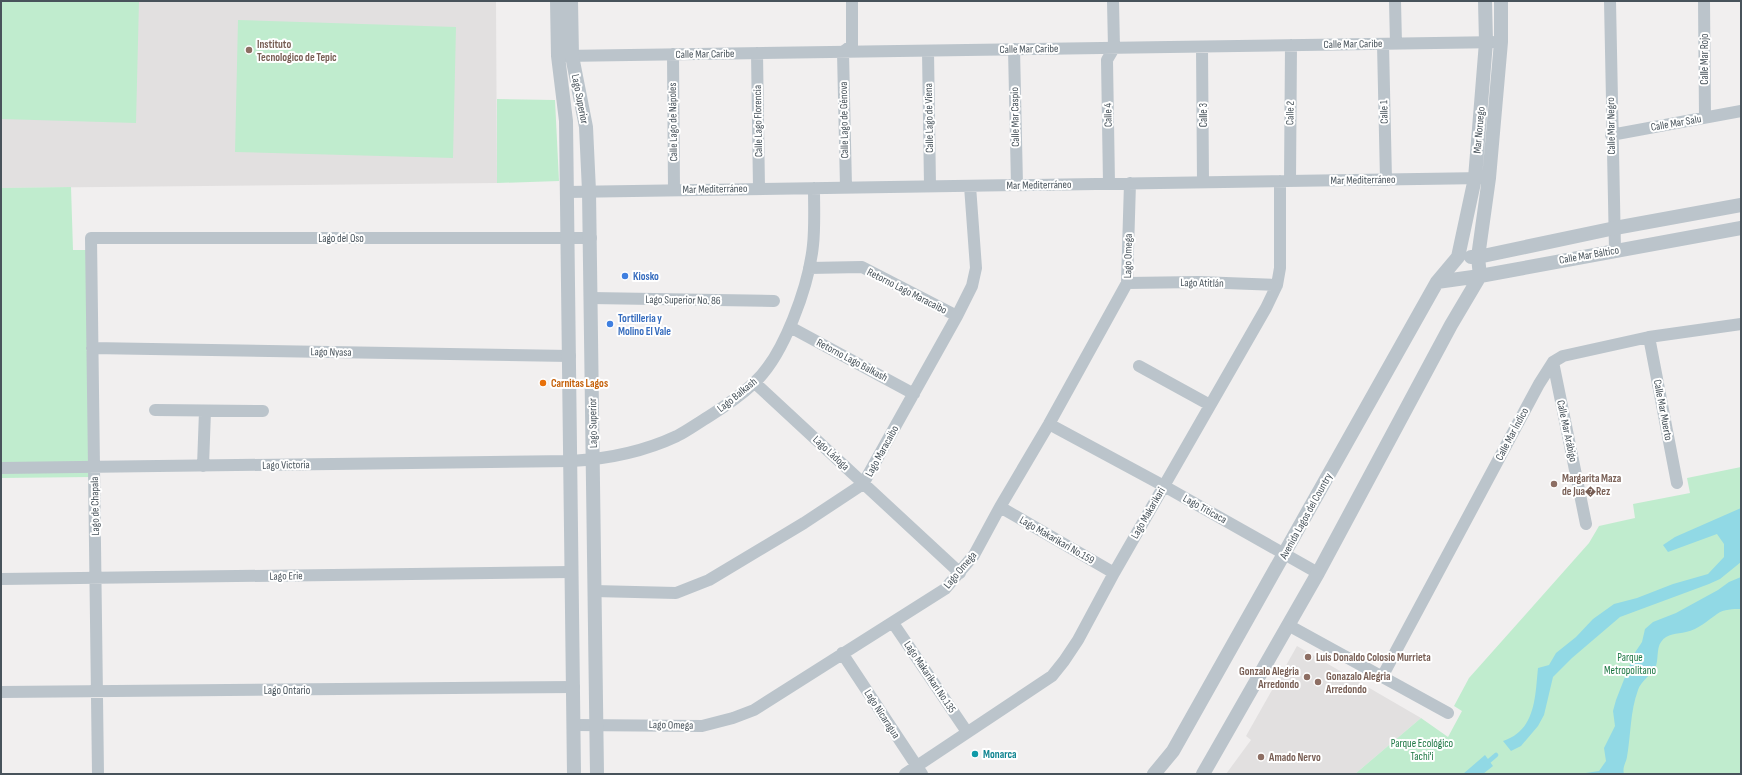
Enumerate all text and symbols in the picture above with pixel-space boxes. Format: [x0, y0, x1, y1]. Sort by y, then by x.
street label: Calle Mar Rojo [1698, 33, 1711, 85]
street label: Calle Mar Caribe [1323, 37, 1383, 51]
place label: Instituto Tecnologico de Tepic [257, 38, 337, 64]
street label: Calle Mar Caribe [999, 42, 1059, 56]
marker: Instituto Tecnologico de Tepic [244, 45, 254, 55]
street label: Calle Mar Caribe [675, 47, 735, 61]
street label: Lago Superior [569, 73, 591, 125]
street label: Calle Lago de Génova [837, 81, 851, 159]
street label: Calle Lago de Nápoles [666, 82, 680, 161]
street label: Calle Lago de Viena [922, 83, 936, 153]
street label: Calle Lago Florencia [751, 85, 765, 157]
street label: Calle Mar Caspio [1008, 87, 1022, 147]
street label: Calle Mar Negro [1604, 97, 1618, 155]
street label: Calle 2 [1283, 100, 1297, 125]
street label: Calle 1 [1377, 100, 1391, 124]
street label: Calle 4 [1101, 102, 1115, 127]
street label: Calle 3 [1197, 102, 1210, 127]
street label: Mar Noruego [1470, 106, 1488, 154]
street label: Calle Mar Salu [1650, 112, 1703, 134]
street label: Mar Mediterráneo [1330, 173, 1396, 187]
street label: Mar Mediterráneo [1006, 178, 1072, 192]
street label: Mar Mediterráneo [682, 182, 748, 196]
street label: Lago del Oso [318, 232, 364, 245]
street label: Lago Omega [1121, 234, 1135, 278]
street label: Calle Mar Báltico [1558, 243, 1621, 267]
street label: Retorno Lago Maracaibo [865, 265, 950, 317]
place label: Kiosko [633, 270, 659, 283]
marker: Kiosko [620, 271, 630, 281]
street label: Lago Atitlán [1180, 276, 1224, 290]
street label: Lago Superior No. 86 [645, 293, 721, 307]
place label: Tortilleria y Molino El Vale [618, 312, 671, 338]
marker: Tortilleria y Molino El Vale [605, 319, 615, 329]
street label: Retorno Lago Balkash [814, 336, 890, 384]
street label: Lago Nyasa [310, 345, 352, 359]
street label: Lago Balkash [715, 375, 760, 415]
place label: Carnitas Lagos [551, 377, 608, 390]
marker: Carnitas Lagos [538, 378, 548, 388]
street label: Calle Mar Muerto [1651, 378, 1675, 442]
street label: Lago Superior [586, 398, 600, 448]
street label: Calle Mar Arábigo [1554, 399, 1580, 464]
street label: Calle Mar Índico [1493, 405, 1532, 463]
street label: Lago Maracaibo [863, 423, 902, 479]
street label: Lago Ládoga [810, 433, 852, 473]
street label: Lago Victoria [262, 458, 310, 472]
street label: Avenida Lagos del Country [1276, 470, 1335, 562]
place label: Margarita Maza de Jua�Rez [1562, 472, 1622, 498]
street label: Lago de Chapala [88, 476, 102, 536]
marker: Margarita Maza de Jua�Rez [1549, 479, 1559, 489]
street label: Lago Makarikari [1128, 485, 1168, 541]
street label: Lago Titicaca [1181, 492, 1229, 526]
street label: Lago Makarikari No.159 [1017, 513, 1097, 567]
street label: Lago Omega [941, 549, 979, 591]
street label: Lago Erie [269, 569, 303, 583]
street label: Lago Makarikari No.135 [901, 639, 959, 715]
place label: Luis Donaldo Colosio Murrieta [1316, 651, 1431, 664]
park label: Parque Metropolitano [1604, 651, 1656, 677]
marker: Luis Donaldo Colosio Murrieta [1303, 652, 1313, 662]
place label: Gonzalo Alegria Arredondo [1239, 665, 1299, 691]
place label: Gonazalo Alegria Arredondo [1325, 670, 1391, 696]
marker: Gonzalo Alegria Arredondo [1302, 672, 1312, 682]
marker: Gonazalo Alegria Arredondo [1313, 677, 1323, 687]
street label: Lago Ontario [264, 684, 311, 697]
street label: Lago Nicaragua [861, 687, 903, 741]
street label: Lago Omega [649, 718, 693, 732]
park label: Parque Ecológico Tachi'i [1391, 737, 1454, 763]
place label: Monarca [983, 748, 1017, 761]
marker: Monarca [970, 749, 980, 759]
place label: Amado Nervo [1268, 751, 1321, 764]
marker: Amado Nervo [1256, 752, 1266, 762]

